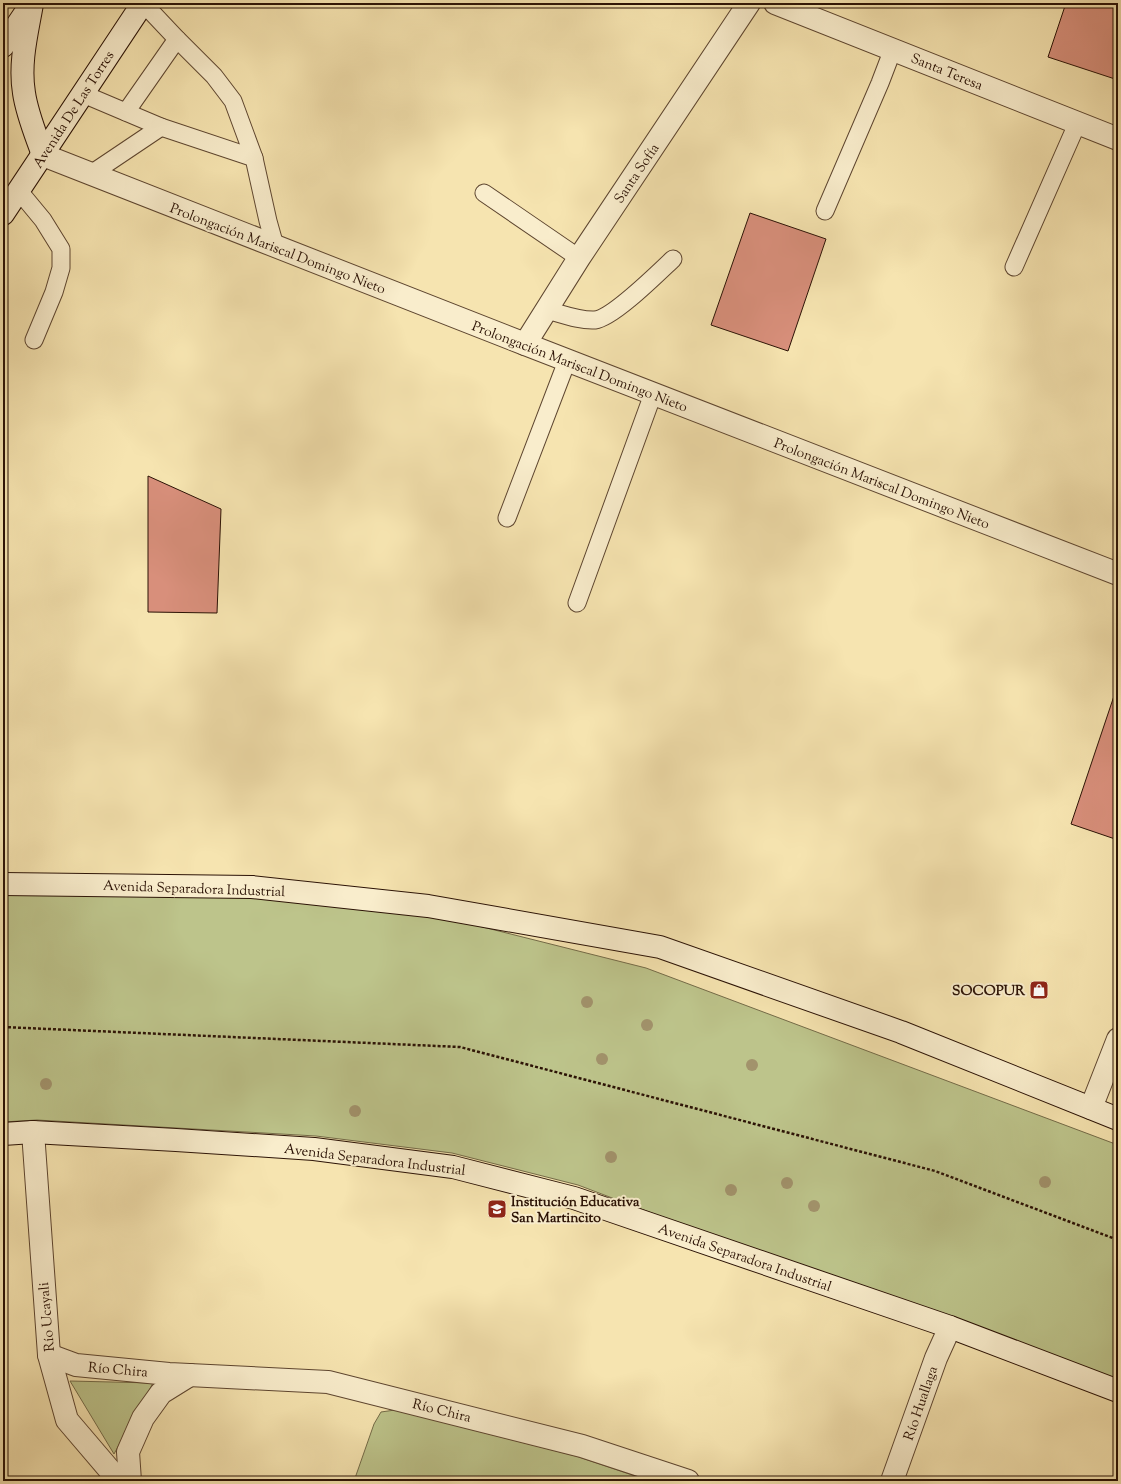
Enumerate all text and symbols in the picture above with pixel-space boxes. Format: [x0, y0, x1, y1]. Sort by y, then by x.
street label: Avenida De Las Torres [29, 47, 120, 173]
street label: Santa Teresa [907, 49, 986, 97]
street label: Santa Sofía [610, 140, 665, 208]
street label: Prolongación Mariscal Domingo Nieto [167, 199, 388, 300]
street label: Prolongación Mariscal Domingo Nieto [469, 317, 690, 418]
street label: Prolongación Mariscal Domingo Nieto [771, 434, 992, 535]
street label: Avenida Separadora Industrial [102, 877, 286, 903]
shop icon: SOCOPUR [1028, 979, 1050, 1001]
place label: SOCOPUR [952, 982, 1026, 1002]
street label: Avenida Separadora Industrial [283, 1140, 467, 1182]
place label: Institución Educativa San Martincito [511, 1193, 640, 1229]
school or university icon: Institución Educativa San Martincito [486, 1198, 508, 1220]
street label: Avenida Separadora Industrial [655, 1220, 834, 1298]
street label: Río Ucayali [35, 1281, 61, 1352]
street label: Río Chira [87, 1358, 149, 1384]
street label: Río Huallaga [900, 1363, 944, 1444]
street label: Río Chira [410, 1395, 473, 1429]

